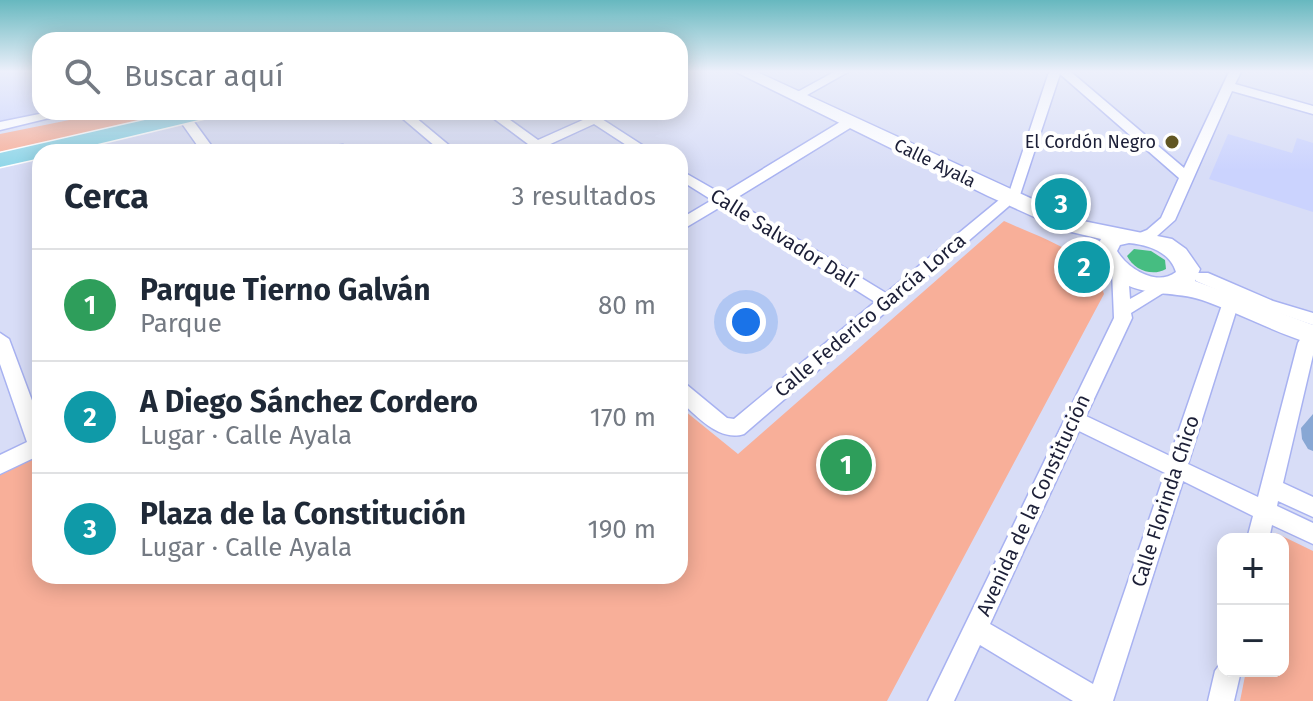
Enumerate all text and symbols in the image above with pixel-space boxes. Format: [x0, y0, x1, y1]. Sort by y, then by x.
search box [32, 32, 688, 120]
icon: search [60, 54, 104, 98]
text: Buscar aquí [124, 58, 284, 94]
place label: El Cordón Negro [1025, 131, 1156, 153]
marker: El Cordón Negro [1163, 133, 1181, 151]
street label: Calle Ayala [891, 134, 979, 192]
pin: 3 [1035, 174, 1087, 234]
text: Cerca [64, 176, 149, 217]
text: 3 resultados [512, 181, 656, 212]
street label: Calle Salvador Dalí [706, 183, 862, 293]
street label: Calle Federico García Lorca [769, 228, 971, 402]
pin: 2 [1058, 237, 1110, 297]
text: Parque Tierno Galván [140, 272, 431, 308]
text: 1 [84, 290, 96, 321]
text: 80 m [598, 290, 656, 321]
your location [726, 302, 766, 342]
text: Parque [140, 308, 222, 339]
text: A Diego Sánchez Cordero [140, 384, 478, 420]
street label: Avenida de la Constitución [971, 390, 1095, 620]
text: 2 [83, 402, 97, 433]
text: 170 m [590, 402, 656, 433]
street label: Calle Florinda Chico [1126, 412, 1204, 590]
text: Lugar · Calle Ayala [140, 420, 352, 451]
pin: 1 [820, 435, 872, 495]
text: Plaza de la Constitución [140, 496, 466, 532]
text: 3 [83, 514, 97, 545]
text: 190 m [587, 514, 656, 545]
text: Lugar · Calle Ayala [140, 532, 352, 563]
map controls [1217, 533, 1289, 677]
button: + [1217, 533, 1289, 605]
button: − [1217, 605, 1289, 677]

